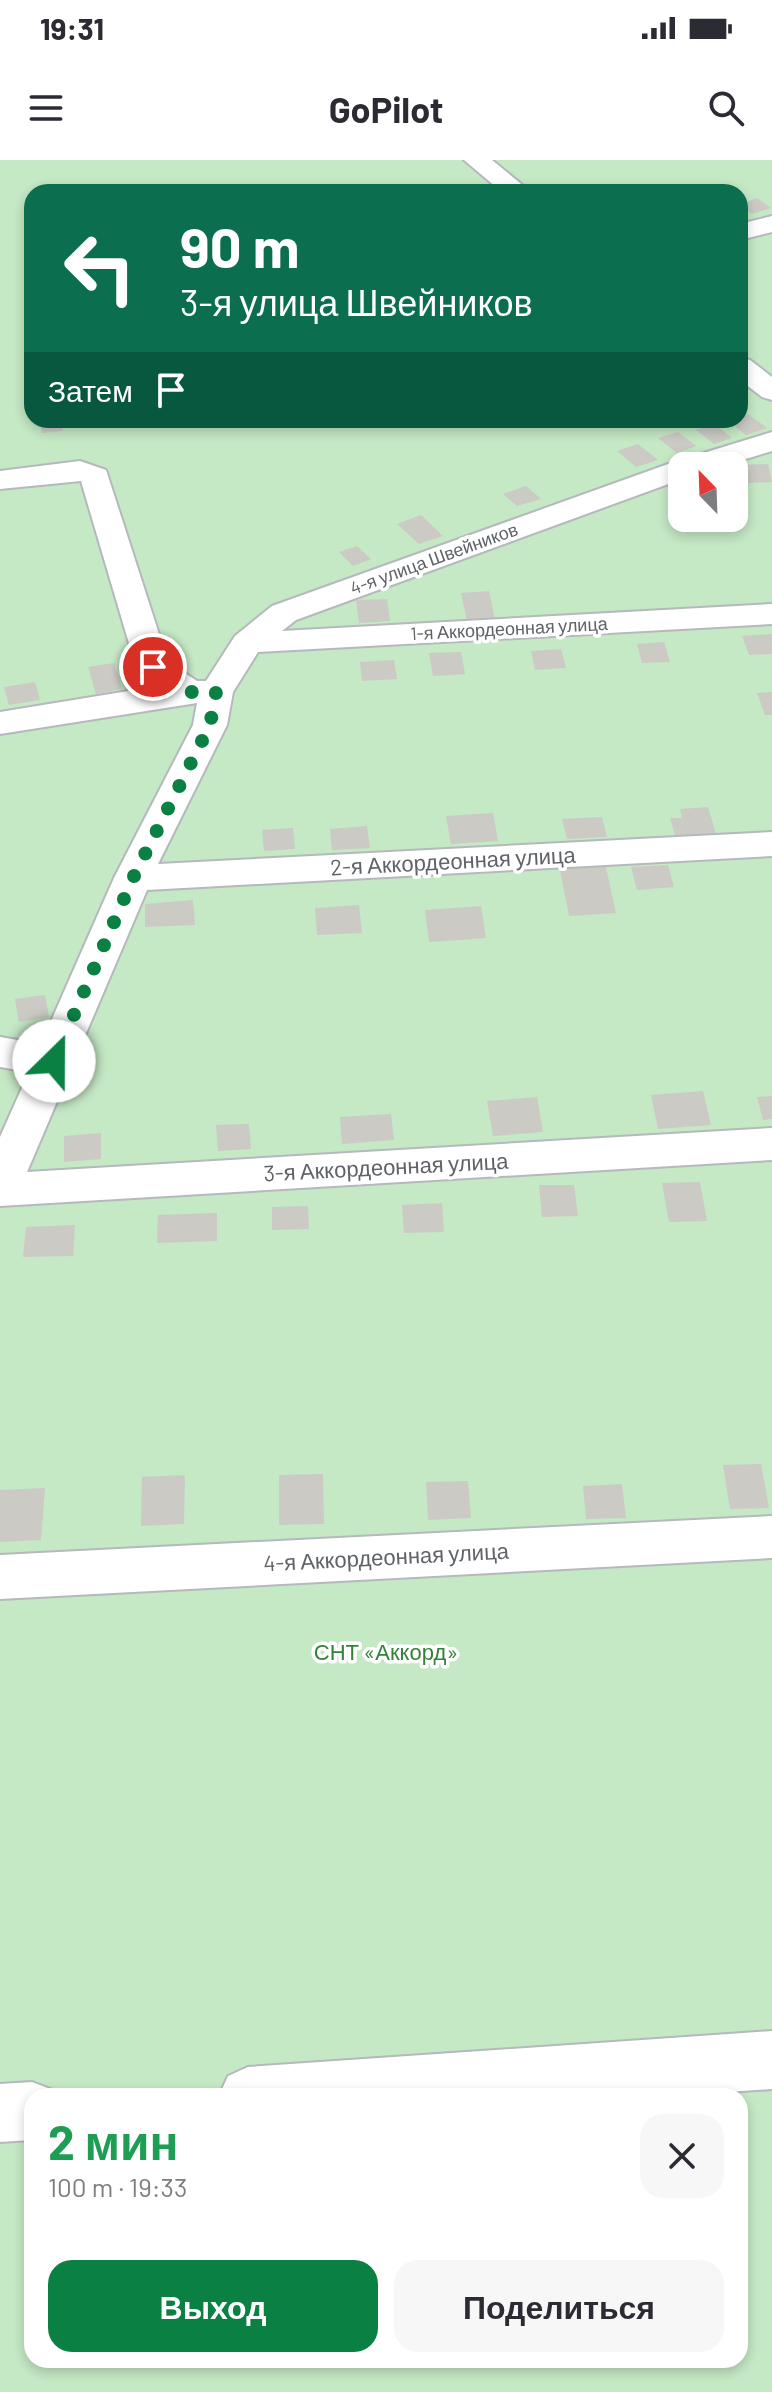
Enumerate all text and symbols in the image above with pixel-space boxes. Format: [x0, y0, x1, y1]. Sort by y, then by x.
text: 19:31 [40, 10, 104, 46]
icon: menu [24, 86, 68, 130]
icon: search [704, 86, 748, 130]
text: GoPilot [329, 87, 443, 130]
text: 90 m [180, 212, 300, 279]
icon: left [48, 216, 152, 320]
text: 3-я улица Швейников [180, 280, 533, 323]
icon: arrive [149, 368, 193, 412]
text: Затем [48, 372, 133, 408]
north arrow [668, 452, 748, 532]
map controls [668, 452, 748, 532]
street label: 4-я улица Швейников [347, 517, 521, 599]
street label: 1-я Аккордеонная улица [410, 612, 609, 644]
pin [119, 633, 187, 701]
icon: arrive [131, 645, 175, 689]
street label: 2-я Аккордеонная улица [330, 841, 577, 880]
position arrow [12, 1019, 96, 1103]
street label: 3-я Аккордеонная улица [263, 1147, 510, 1186]
street label: 4-я Аккордеонная улица [262, 1537, 510, 1576]
park label: СНТ «Аккорд» [314, 1638, 458, 1665]
text: 2 мин [48, 2112, 179, 2170]
button: close [640, 2114, 724, 2198]
text: 100 m · 19:33 [48, 2171, 187, 2202]
button: Выход [48, 2260, 378, 2352]
button: Поделиться [394, 2260, 724, 2352]

